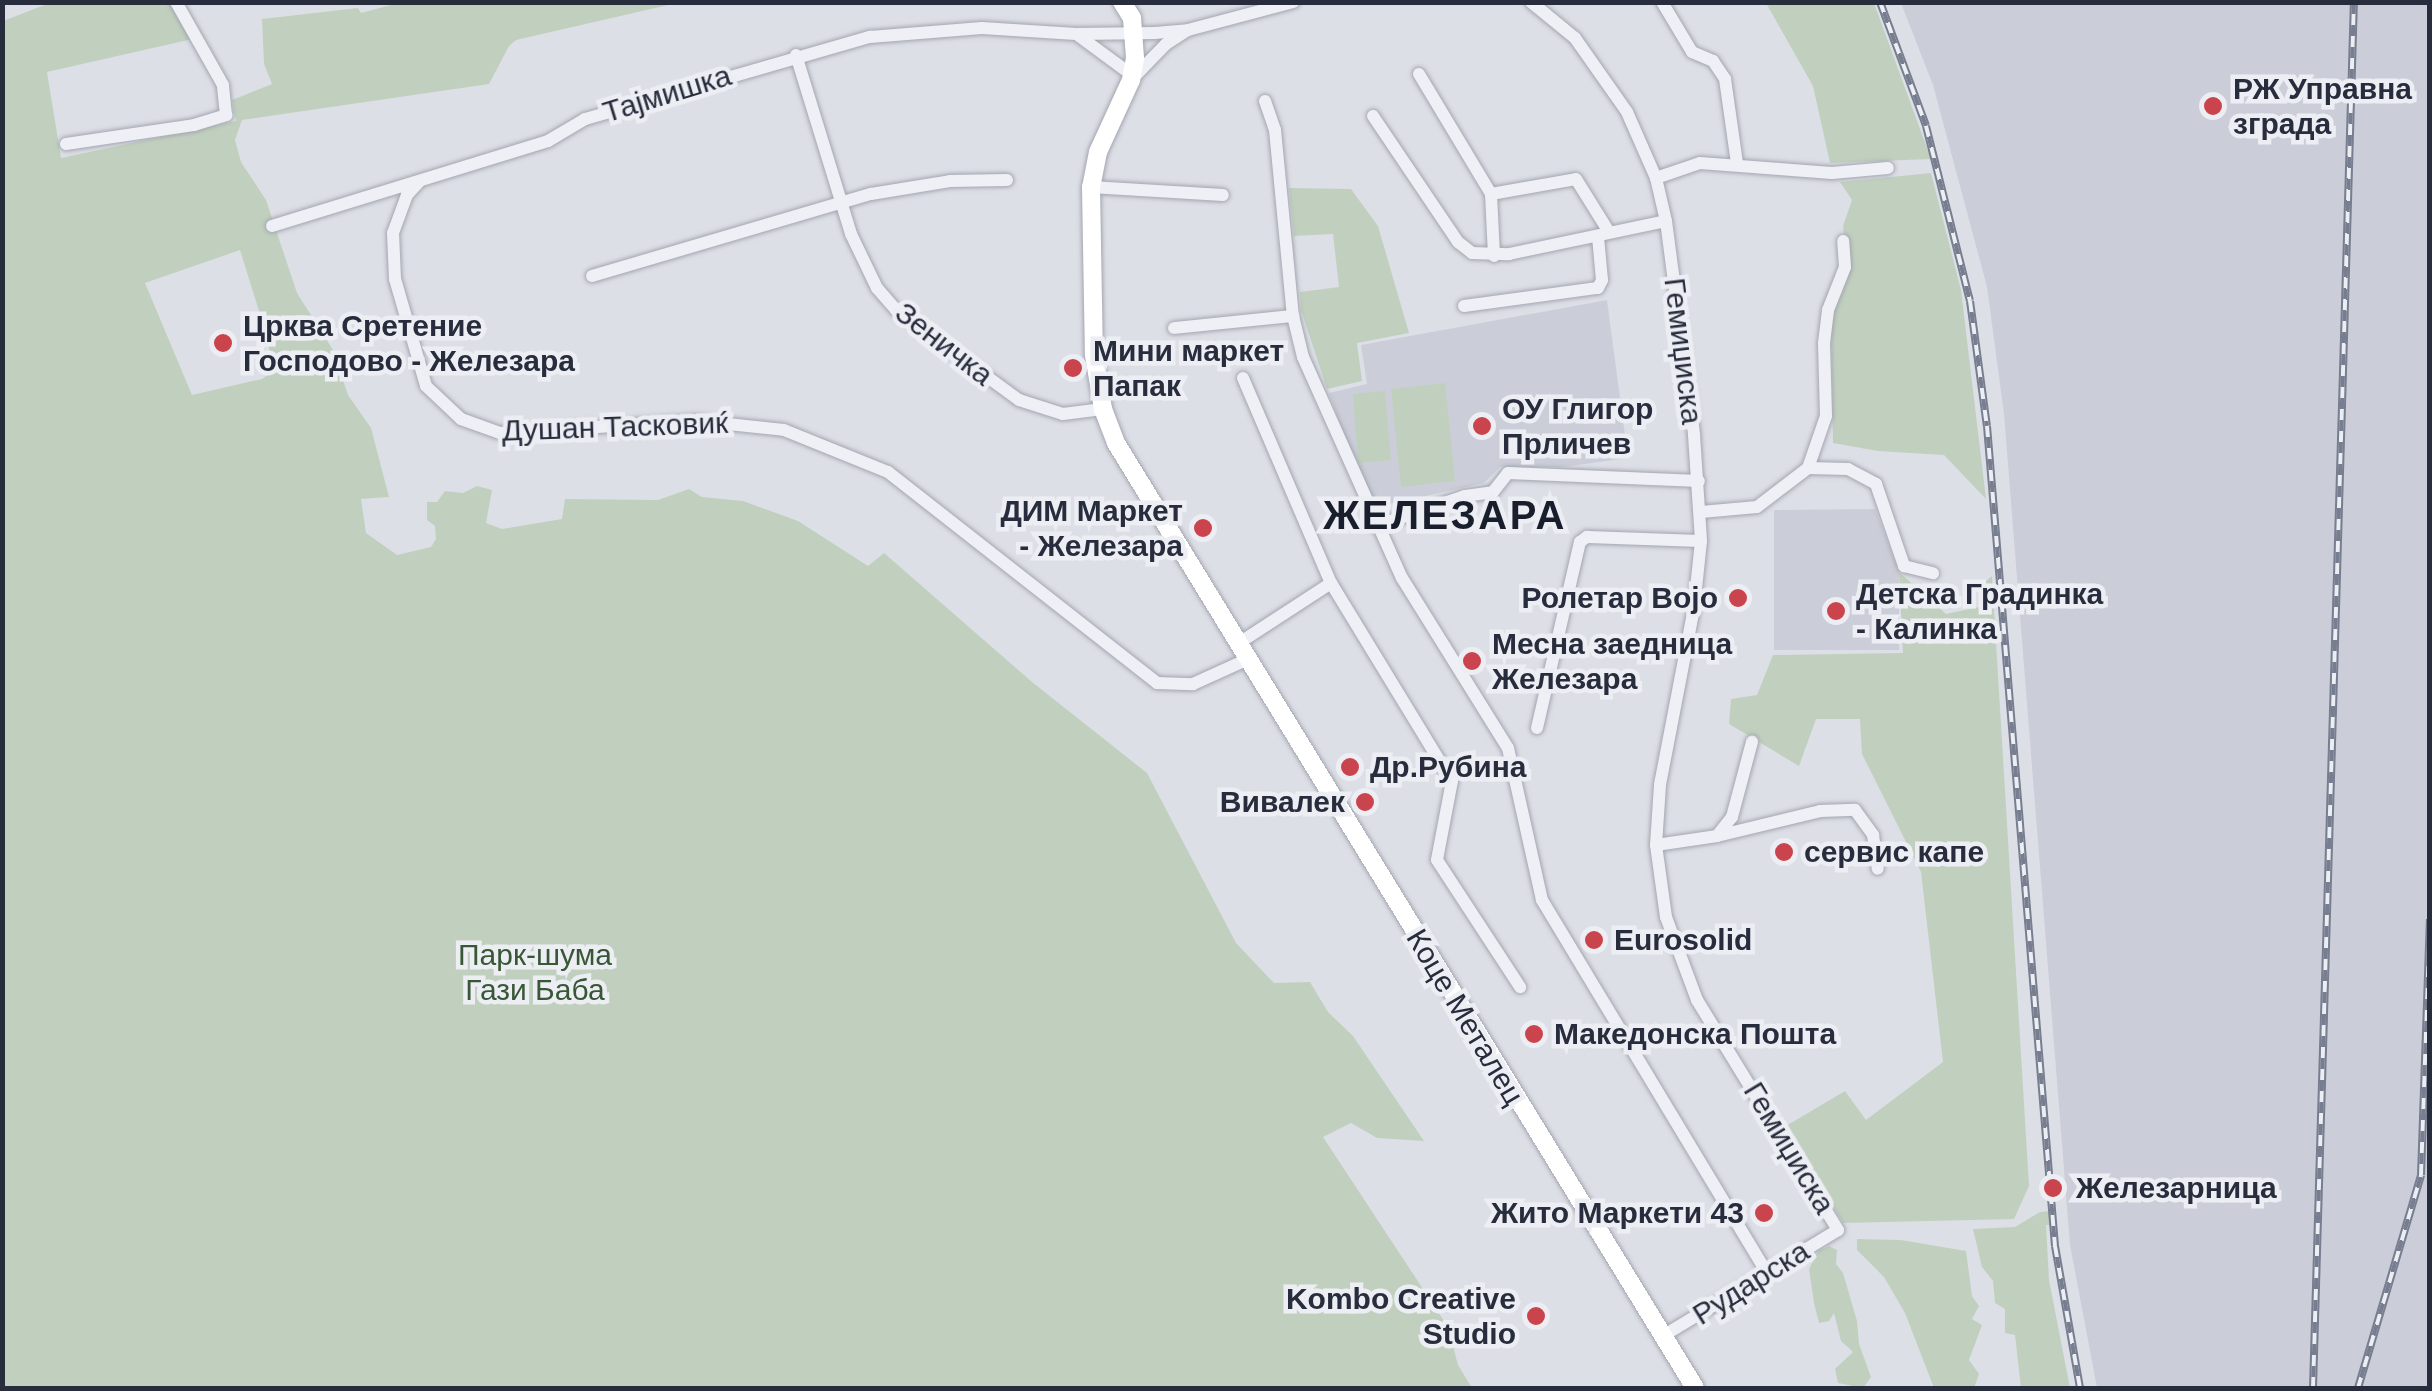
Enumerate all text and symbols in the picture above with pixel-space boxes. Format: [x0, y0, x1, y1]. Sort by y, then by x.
street label: Тајмишка [599, 57, 735, 131]
place label: РЖ Управна зграда [2233, 71, 2412, 142]
marker: РЖ Управна зграда [2202, 95, 2224, 117]
street label: Гемиџиска [1656, 276, 1710, 426]
street label: Зеничка [888, 295, 1000, 393]
place label: Црква Сретение Господово - Железара [243, 308, 575, 378]
marker: Црква Сретение Господово - Железара [212, 332, 234, 354]
place label: Мини маркет Папак [1093, 333, 1284, 404]
marker: Мини маркет Папак [1062, 357, 1084, 379]
place label: ОУ Глигор Прличев [1502, 391, 1653, 462]
street label: Душан Тасковиќ [501, 405, 729, 449]
marker: ОУ Глигор Прличев [1471, 415, 1493, 437]
district label: ЖЕЛЕЗАРА [1323, 491, 1567, 539]
place label: ДИМ Маркет - Железара [1000, 493, 1183, 564]
marker: ДИМ Маркет - Железара [1192, 517, 1214, 539]
place label: Детска Градинка - Калинка [1856, 576, 2103, 646]
place label: Ролетар Војо [1522, 580, 1718, 616]
marker: Ролетар Војо [1727, 587, 1749, 609]
marker: Детска Градинка - Калинка [1825, 600, 1847, 622]
place label: Месна заедница Железара [1492, 626, 1732, 696]
marker: Месна заедница Железара [1461, 650, 1483, 672]
place label: Др.Рубина [1370, 749, 1527, 785]
marker: Др.Рубина [1339, 756, 1361, 778]
place label: Вивалек [1220, 784, 1345, 820]
marker: Вивалек [1354, 791, 1376, 813]
place label: сервис капе [1804, 834, 1984, 870]
marker: сервис капе [1773, 841, 1795, 863]
place label: Eurosolid [1614, 922, 1752, 958]
street label: Коце Металец [1398, 923, 1532, 1111]
marker: Eurosolid [1583, 929, 1605, 951]
park label: Парк-шума Гази Баба [458, 937, 612, 1008]
place label: Македонска Пошта [1554, 1016, 1836, 1052]
marker: Македонска Пошта [1523, 1023, 1545, 1045]
street label: Гемиџиска [1736, 1076, 1842, 1220]
place label: Железарница [2076, 1170, 2277, 1206]
marker: Железарница [2040, 1175, 2066, 1201]
place label: Жито Маркети 43 [1491, 1195, 1744, 1231]
marker: Жито Маркети 43 [1753, 1202, 1775, 1224]
street label: Рударска [1686, 1233, 1816, 1333]
place label: Kombo Creative Studio [1286, 1281, 1516, 1352]
marker: Kombo Creative Studio [1525, 1305, 1547, 1327]

